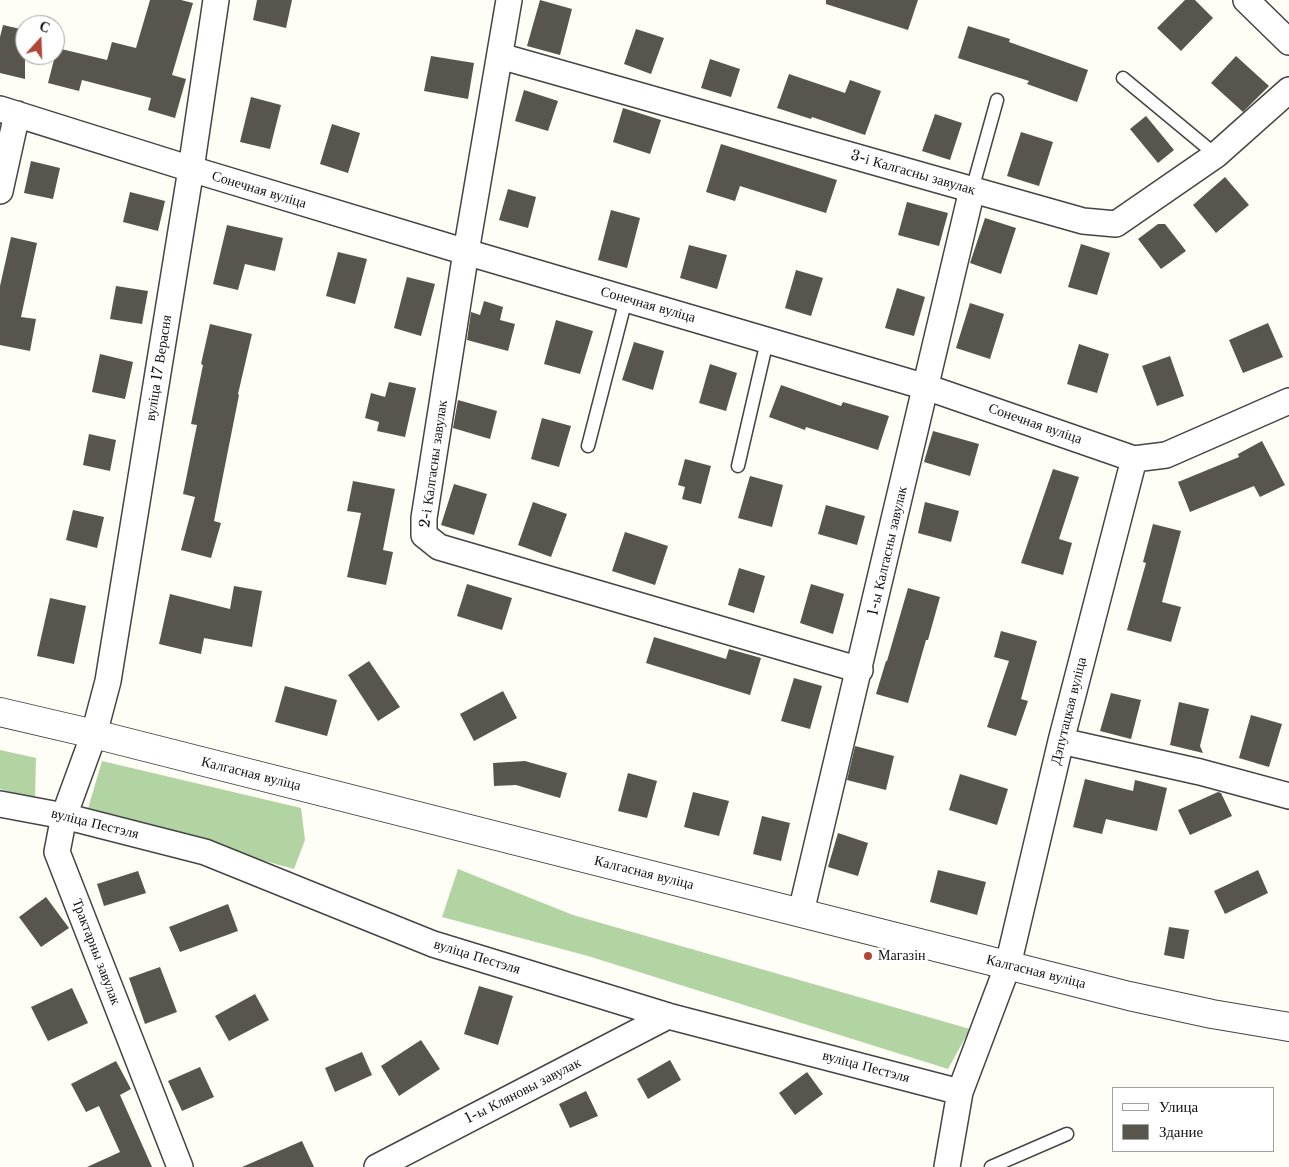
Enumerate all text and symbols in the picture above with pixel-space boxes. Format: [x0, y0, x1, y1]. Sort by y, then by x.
north arrow [15, 15, 65, 65]
text: С [37, 17, 53, 37]
street label: 3-і Калгасны завулак [849, 147, 977, 199]
street label: Сонечная вуліца [210, 168, 308, 212]
street label: Сонечная вуліца [599, 283, 697, 327]
street label: вуліца 17 Верасня [142, 314, 176, 422]
street label: 2-і Калгасны завулак [417, 399, 451, 529]
street label: Сонечная вуліца [986, 400, 1084, 448]
street label: 1-ы Калгасны завулак [865, 485, 911, 617]
street label: Дэпутацкая вуліца [1047, 655, 1091, 767]
street label: Калгасная вуліца [200, 754, 302, 794]
street label: вуліца Пестэля [49, 805, 141, 843]
street label: Калгасная вуліца [593, 853, 695, 893]
street label: Трактарны завулак [68, 896, 124, 1008]
street label: вуліца Пестэля [432, 936, 522, 978]
place label: Магазін [878, 948, 926, 964]
marker: Магазін [862, 950, 874, 962]
street label: Калгасная вуліца [985, 952, 1087, 992]
street label: вуліца Пестэля [821, 1047, 911, 1087]
street label: 1-ы Кляновы завулак [462, 1055, 584, 1127]
legend [1112, 1087, 1274, 1152]
text: Улица [1159, 1097, 1198, 1116]
text: Здание [1159, 1122, 1203, 1141]

